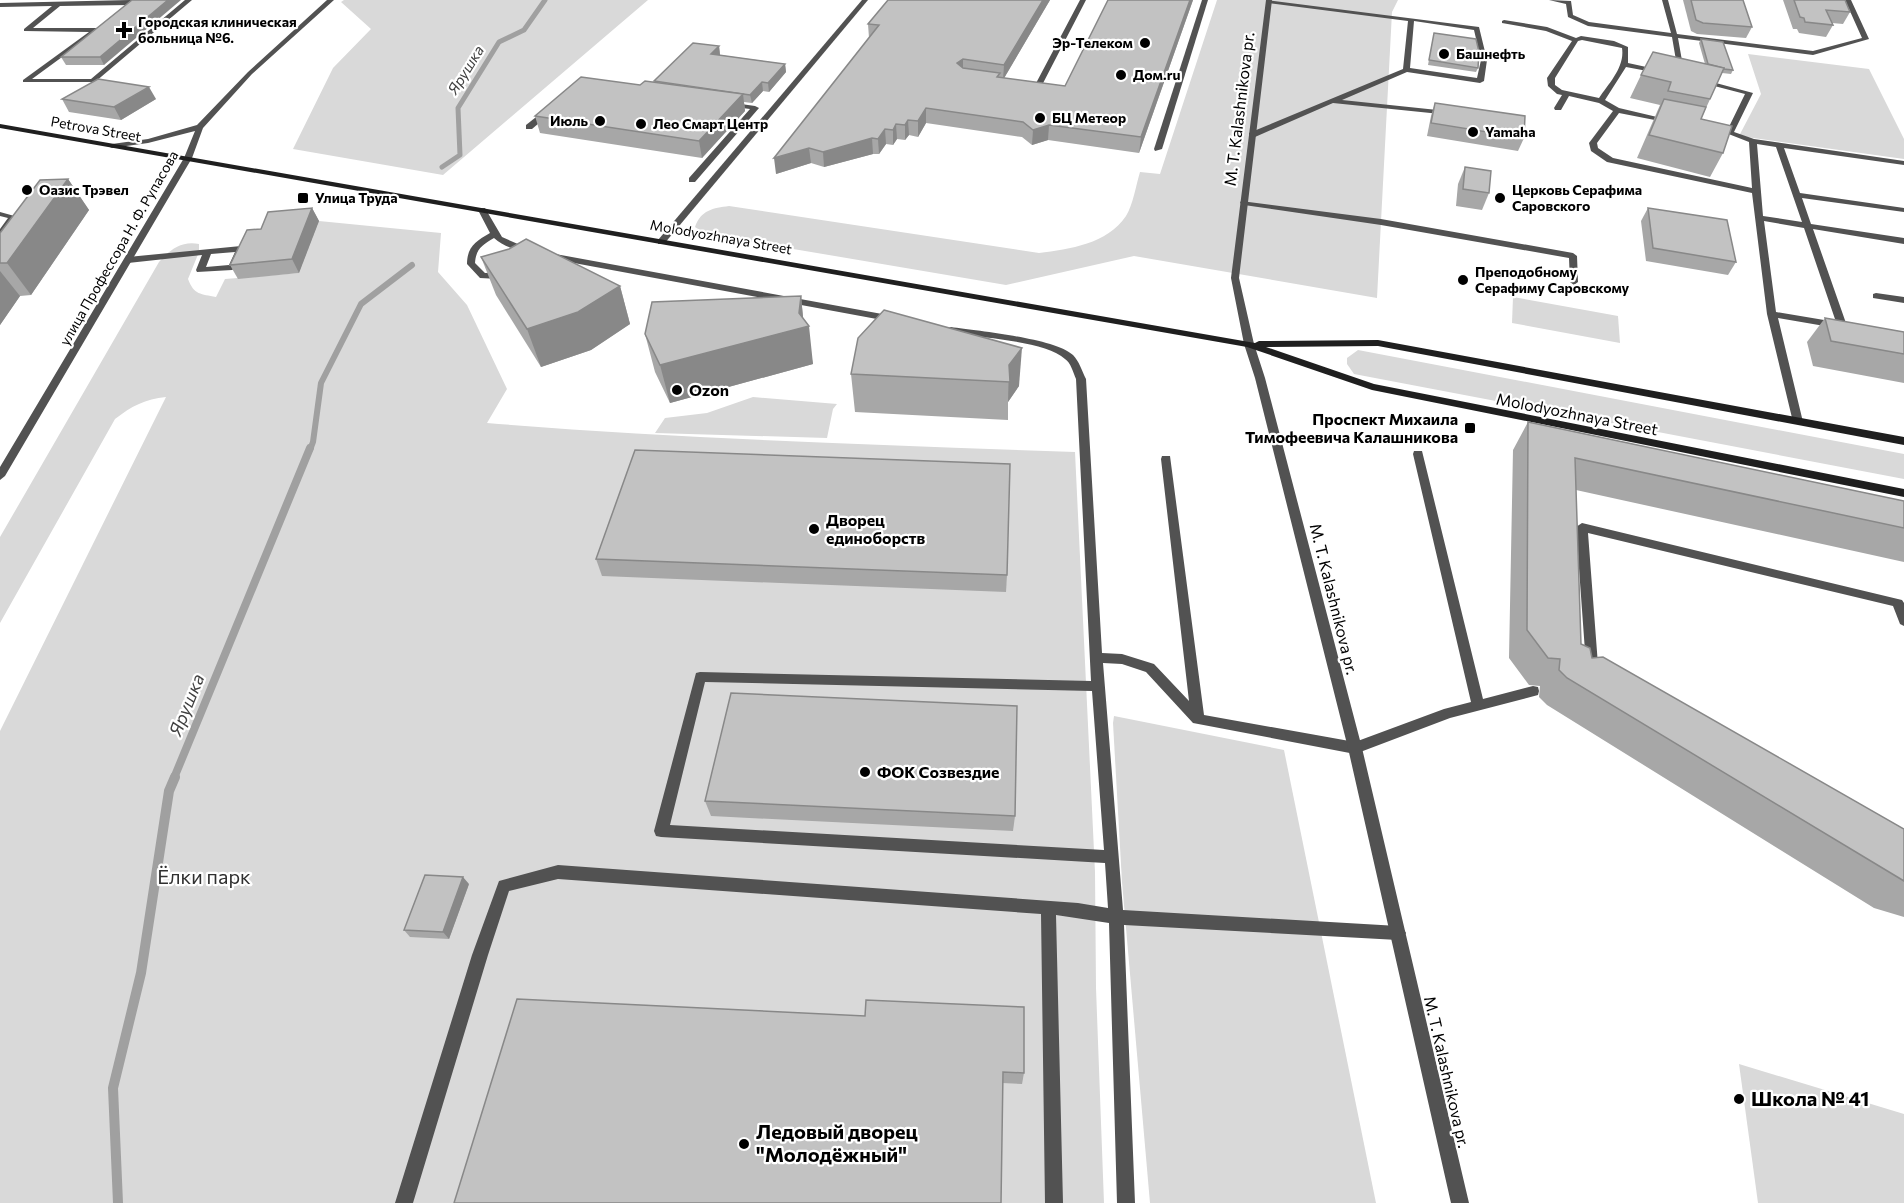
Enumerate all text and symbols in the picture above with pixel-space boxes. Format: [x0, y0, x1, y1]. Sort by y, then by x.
place label: Городская клиническая больница №6. [138, 13, 297, 46]
marker: Городская клиническая больница №6. [115, 21, 133, 39]
street label: M. T. Kalashnikova pr. [1220, 31, 1257, 187]
place label: Эр-Телеком [1052, 34, 1133, 51]
marker: Эр-Телеком [1138, 36, 1152, 50]
water label: Ярушка [443, 41, 487, 98]
place label: Башнефть [1456, 45, 1526, 62]
marker: Башнефть [1437, 47, 1451, 61]
place label: Дом.ru [1133, 66, 1180, 83]
marker: Дом.ru [1114, 68, 1128, 82]
place label: БЦ Метеор [1052, 109, 1126, 126]
marker: БЦ Метеор [1033, 111, 1047, 125]
street label: Petrova Street [49, 112, 143, 145]
place label: Июль [550, 112, 588, 129]
marker: Июль [593, 114, 607, 128]
place label: Лео Смарт Центр [653, 115, 768, 132]
marker: Лео Смарт Центр [634, 117, 648, 131]
place label: Yamaha [1485, 123, 1536, 140]
marker: Yamaha [1466, 125, 1480, 139]
street label: улица Профессора Н. Ф. Рупасова [56, 147, 181, 348]
place label: Оазис Трэвел [39, 181, 129, 198]
place label: Церковь Серафима Саровского [1512, 181, 1642, 214]
marker: Оазис Трэвел [20, 183, 34, 197]
place label: Улица Труда [315, 189, 397, 206]
marker: Улица Труда [296, 191, 310, 205]
marker: Церковь Серафима Саровского [1493, 191, 1507, 205]
street label: Molodyozhnaya Street [649, 216, 794, 257]
place label: Преподобному Серафиму Саровскому [1475, 263, 1630, 296]
marker: Преподобному Серафиму Саровскому [1456, 273, 1470, 287]
place label: Ozon [689, 380, 729, 399]
marker: Ozon [670, 383, 684, 397]
street label: Molodyozhnaya Street [1495, 388, 1660, 439]
place label: Проспект Михаила Тимофеевича Калашникова [1245, 409, 1458, 446]
marker: Проспект Михаила Тимофеевича Калашникова [1463, 421, 1477, 435]
place label: Дворец единоборств [826, 510, 926, 547]
street label: M. T. Kalashnikova pr. [1306, 521, 1362, 677]
marker: Дворец единоборств [807, 522, 821, 536]
water label: Ярушка [163, 670, 208, 740]
place label: ФОК Созвездие [877, 762, 1000, 781]
marker: ФОК Созвездие [858, 765, 872, 779]
park label: Ёлки парк [157, 864, 251, 888]
street label: M. T. Kalashnikova pr. [1421, 994, 1474, 1150]
place label: Школа № 41 [1751, 1086, 1869, 1110]
marker: Школа № 41 [1732, 1092, 1746, 1106]
place label: Ледовый дворец "Молодёжный" [756, 1119, 918, 1166]
marker: Ледовый дворец "Молодёжный" [737, 1137, 751, 1151]

